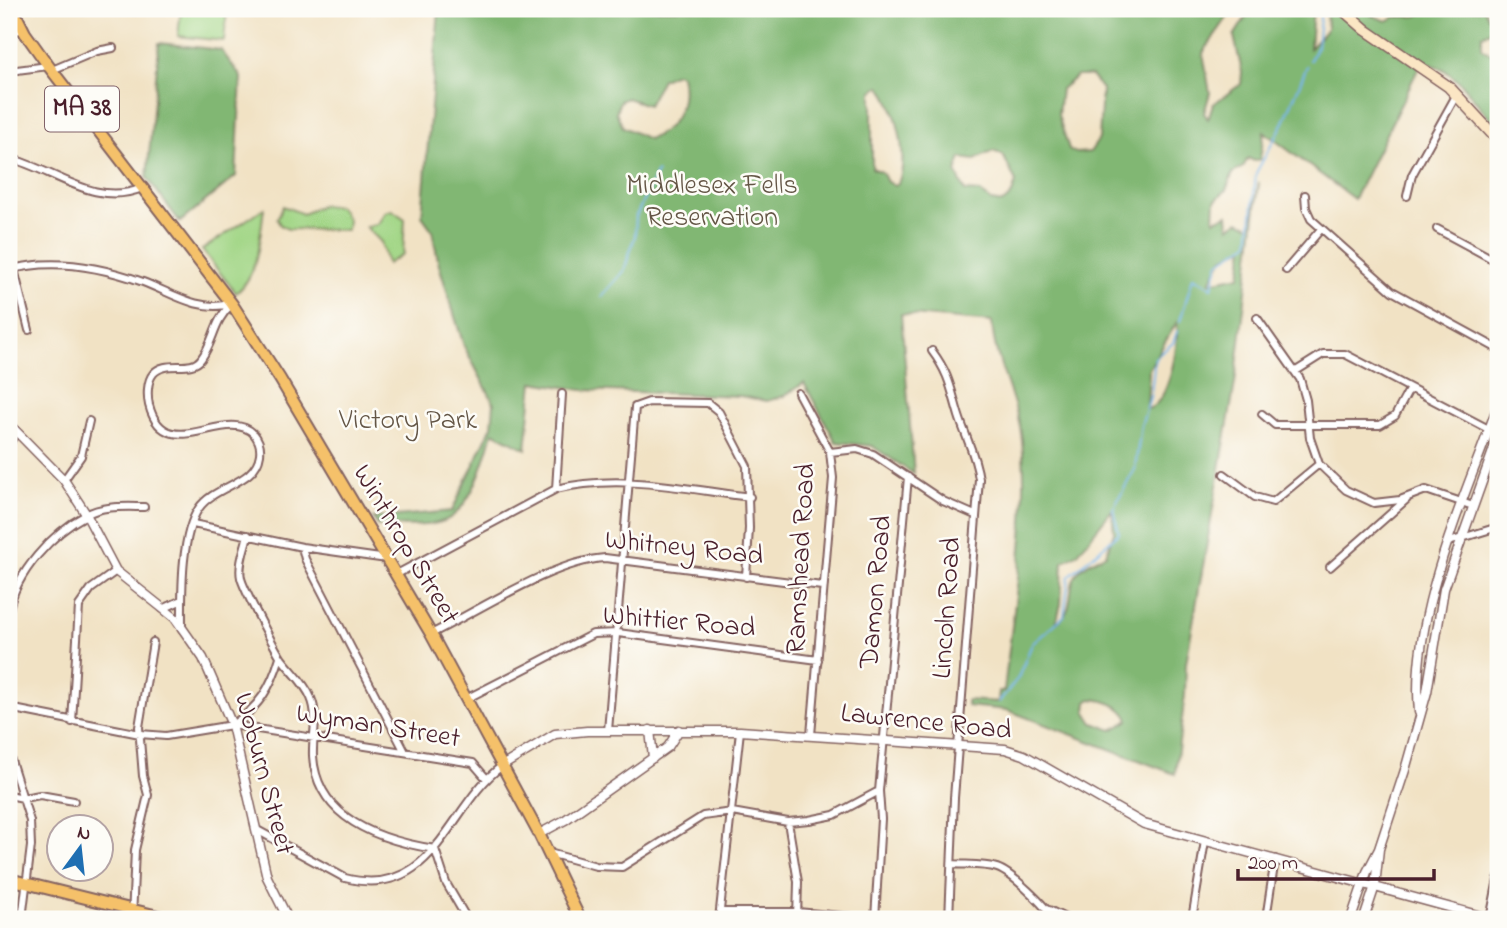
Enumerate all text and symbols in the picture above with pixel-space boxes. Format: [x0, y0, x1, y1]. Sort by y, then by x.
road number: MA 38 [45, 86, 119, 132]
park label: Middlesex Fells Reservation [626, 166, 798, 239]
park label: Victory Park [338, 401, 478, 442]
street label: Winthrop Street [341, 457, 469, 633]
street label: Ramshead Road [777, 462, 827, 656]
street label: Damon Road [850, 513, 904, 671]
street label: Whitney Road [603, 520, 766, 578]
street label: Lincoln Road [923, 536, 973, 680]
street label: Whittier Road [601, 596, 757, 650]
street label: Woburn Street [222, 688, 304, 860]
street label: Wyman Street [293, 694, 463, 760]
street label: Lawrence Road [838, 694, 1014, 752]
north arrow [46, 813, 116, 883]
text: N [74, 819, 94, 849]
scale bar [1238, 837, 1434, 881]
text: 200 m [1248, 849, 1298, 879]

